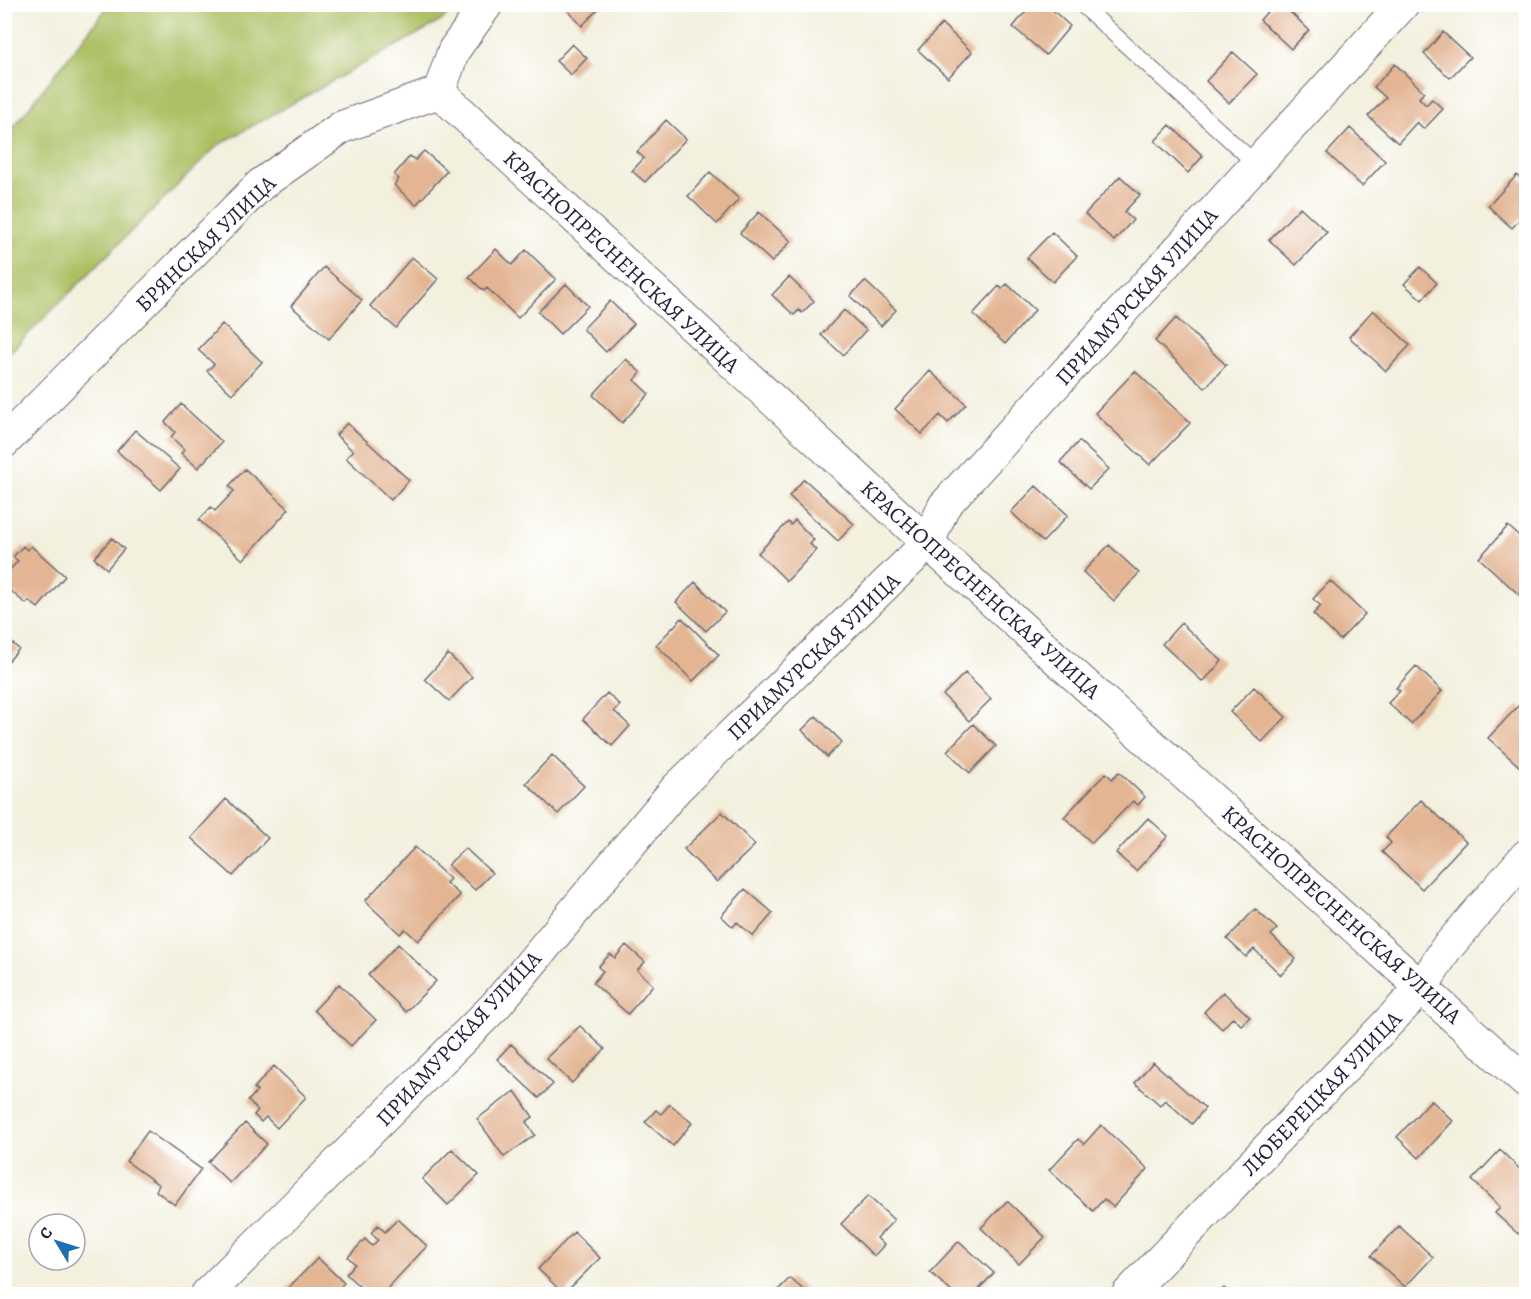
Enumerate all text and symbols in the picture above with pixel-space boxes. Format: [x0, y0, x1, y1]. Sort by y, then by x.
street label: КРАСНОПРЕСНЕНСКАЯ УЛИЦА [496, 144, 747, 380]
street label: БРЯНСКАЯ УЛИЦА [129, 168, 283, 319]
street label: ПРИАМУРСКАЯ УЛИЦА [1049, 200, 1226, 392]
street label: КРАСНОПРЕСНЕНСКАЯ УЛИЦА [854, 474, 1108, 707]
street label: ПРИАМУРСКАЯ УЛИЦА [721, 565, 908, 747]
street label: КРАСНОПРЕСНЕНСКАЯ УЛИЦА [1215, 799, 1469, 1032]
street label: ПРИАМУРСКАЯ УЛИЦА [369, 944, 549, 1133]
street label: ЛЮБЕРЕЦКАЯ УЛИЦА [1235, 1004, 1409, 1183]
north arrow [27, 1212, 87, 1272]
text: С [34, 1223, 58, 1244]

